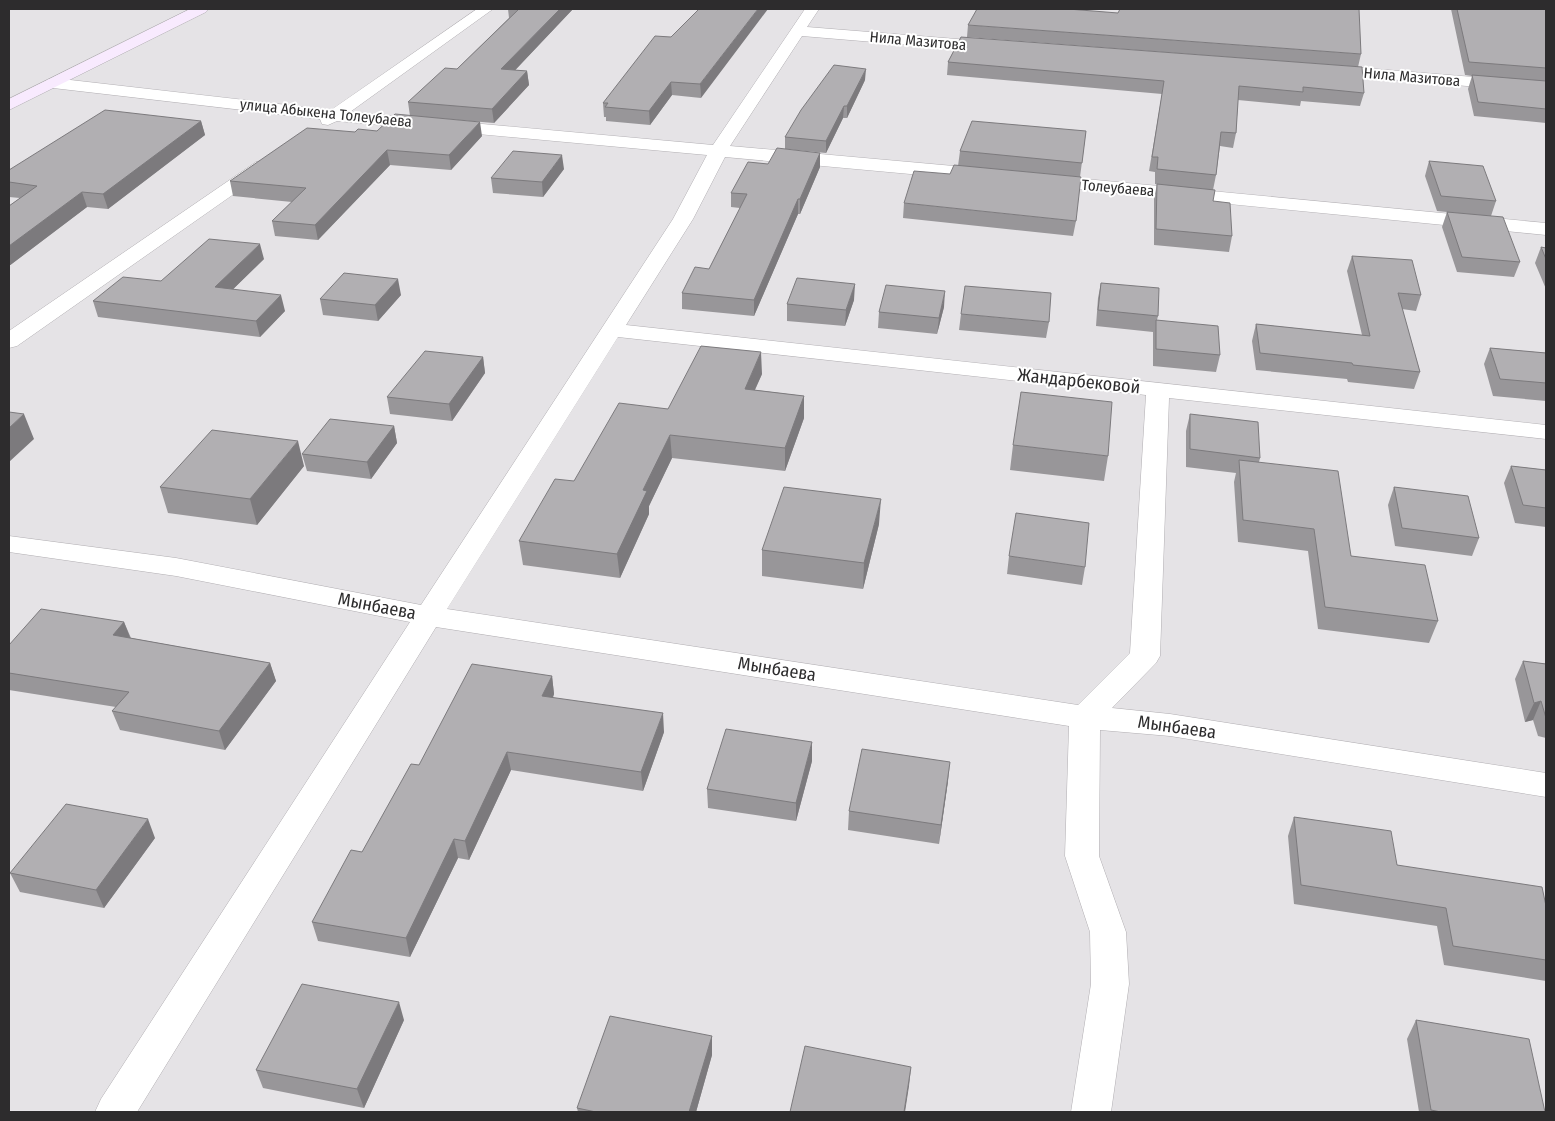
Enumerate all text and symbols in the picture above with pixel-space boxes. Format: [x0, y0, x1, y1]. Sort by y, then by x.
street label: Нила Мазитова [869, 28, 967, 54]
street label: Нила Мазитова [1363, 64, 1461, 90]
street label: улица Абыкена Толеубаева [239, 95, 413, 131]
street label: Толеубаева [1081, 176, 1155, 200]
street label: Жандарбековой [1017, 364, 1141, 398]
street label: Мынбаева [336, 588, 418, 624]
street label: Мынбаева [736, 652, 818, 686]
street label: Мынбаева [1136, 711, 1218, 743]

